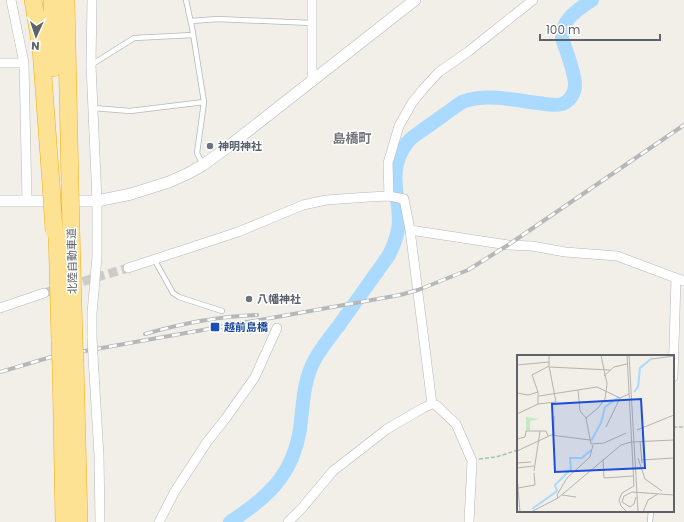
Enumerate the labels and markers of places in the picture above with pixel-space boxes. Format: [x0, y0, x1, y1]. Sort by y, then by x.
place label: 神明神社 [218, 138, 262, 154]
marker: 神明神社 [205, 141, 215, 151]
place label: 八幡神社 [257, 291, 301, 307]
marker: 八幡神社 [244, 294, 254, 304]
place label: 越前島橋 [224, 319, 268, 335]
marker: 越前島橋 [209, 321, 221, 333]

